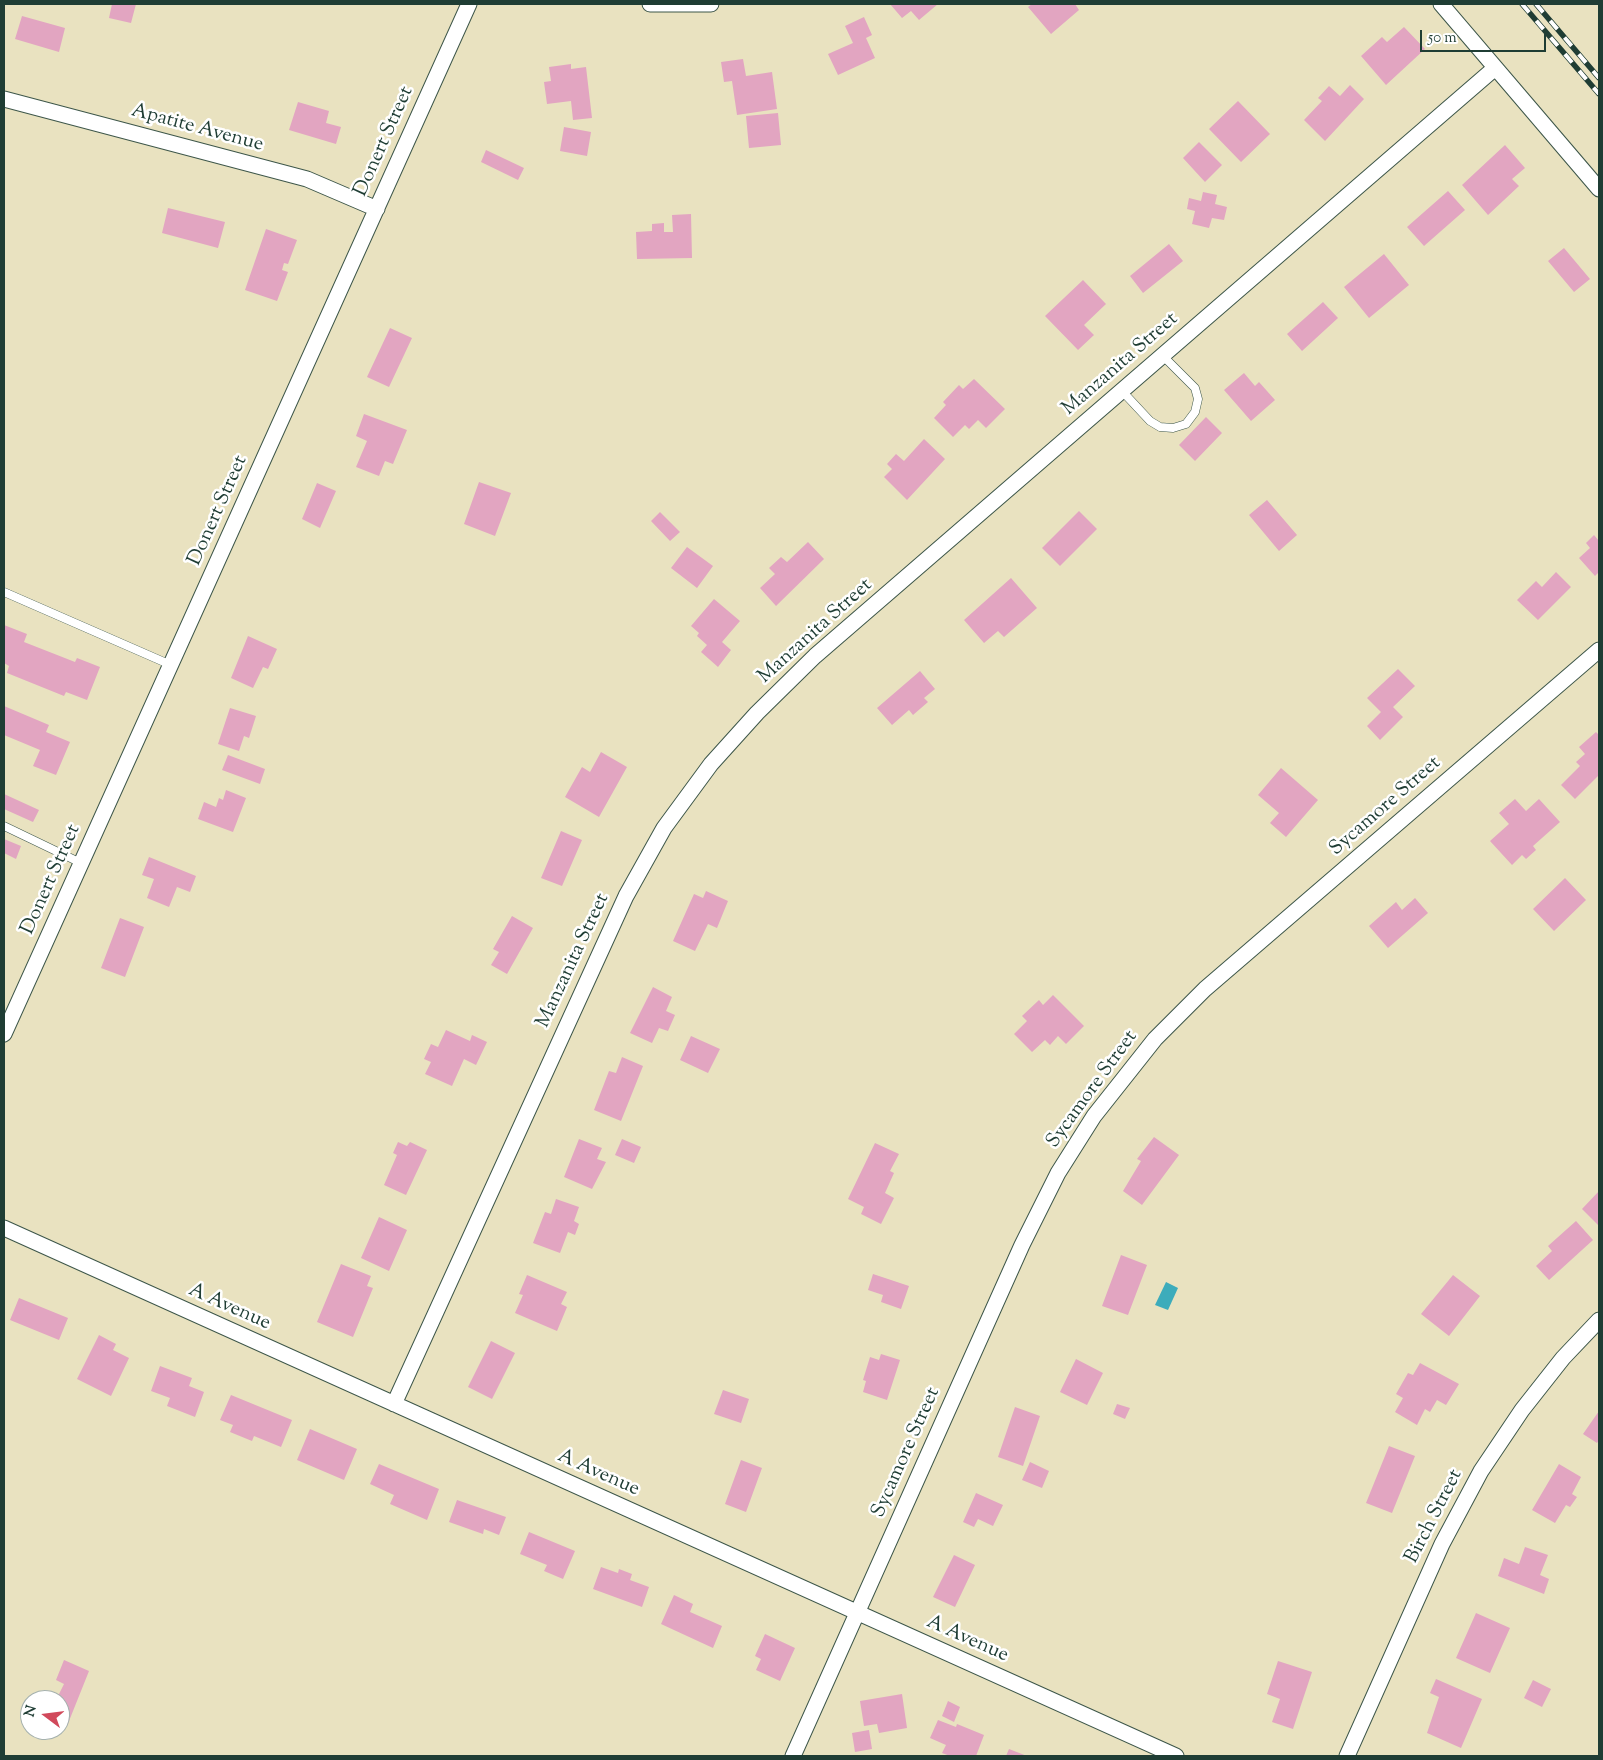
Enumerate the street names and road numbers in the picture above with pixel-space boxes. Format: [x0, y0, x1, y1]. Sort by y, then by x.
street label: Donert Street [350, 83, 420, 201]
street label: Apatite Avenue [128, 100, 266, 158]
street label: Manzanita Street [1058, 308, 1184, 422]
street label: Donert Street [184, 452, 254, 570]
street label: Manzanita Street [754, 574, 878, 690]
street label: Sycamore Street [1325, 752, 1447, 862]
street label: Donert Street [17, 821, 87, 939]
street label: Manzanita Street [532, 890, 616, 1032]
street label: Sycamore Street [1042, 1026, 1144, 1154]
street label: A Avenue [184, 1279, 274, 1337]
street label: Sycamore Street [868, 1384, 946, 1522]
street label: A Avenue [553, 1445, 643, 1503]
street label: Birch Street [1401, 1466, 1469, 1568]
street label: A Avenue [922, 1611, 1012, 1669]

